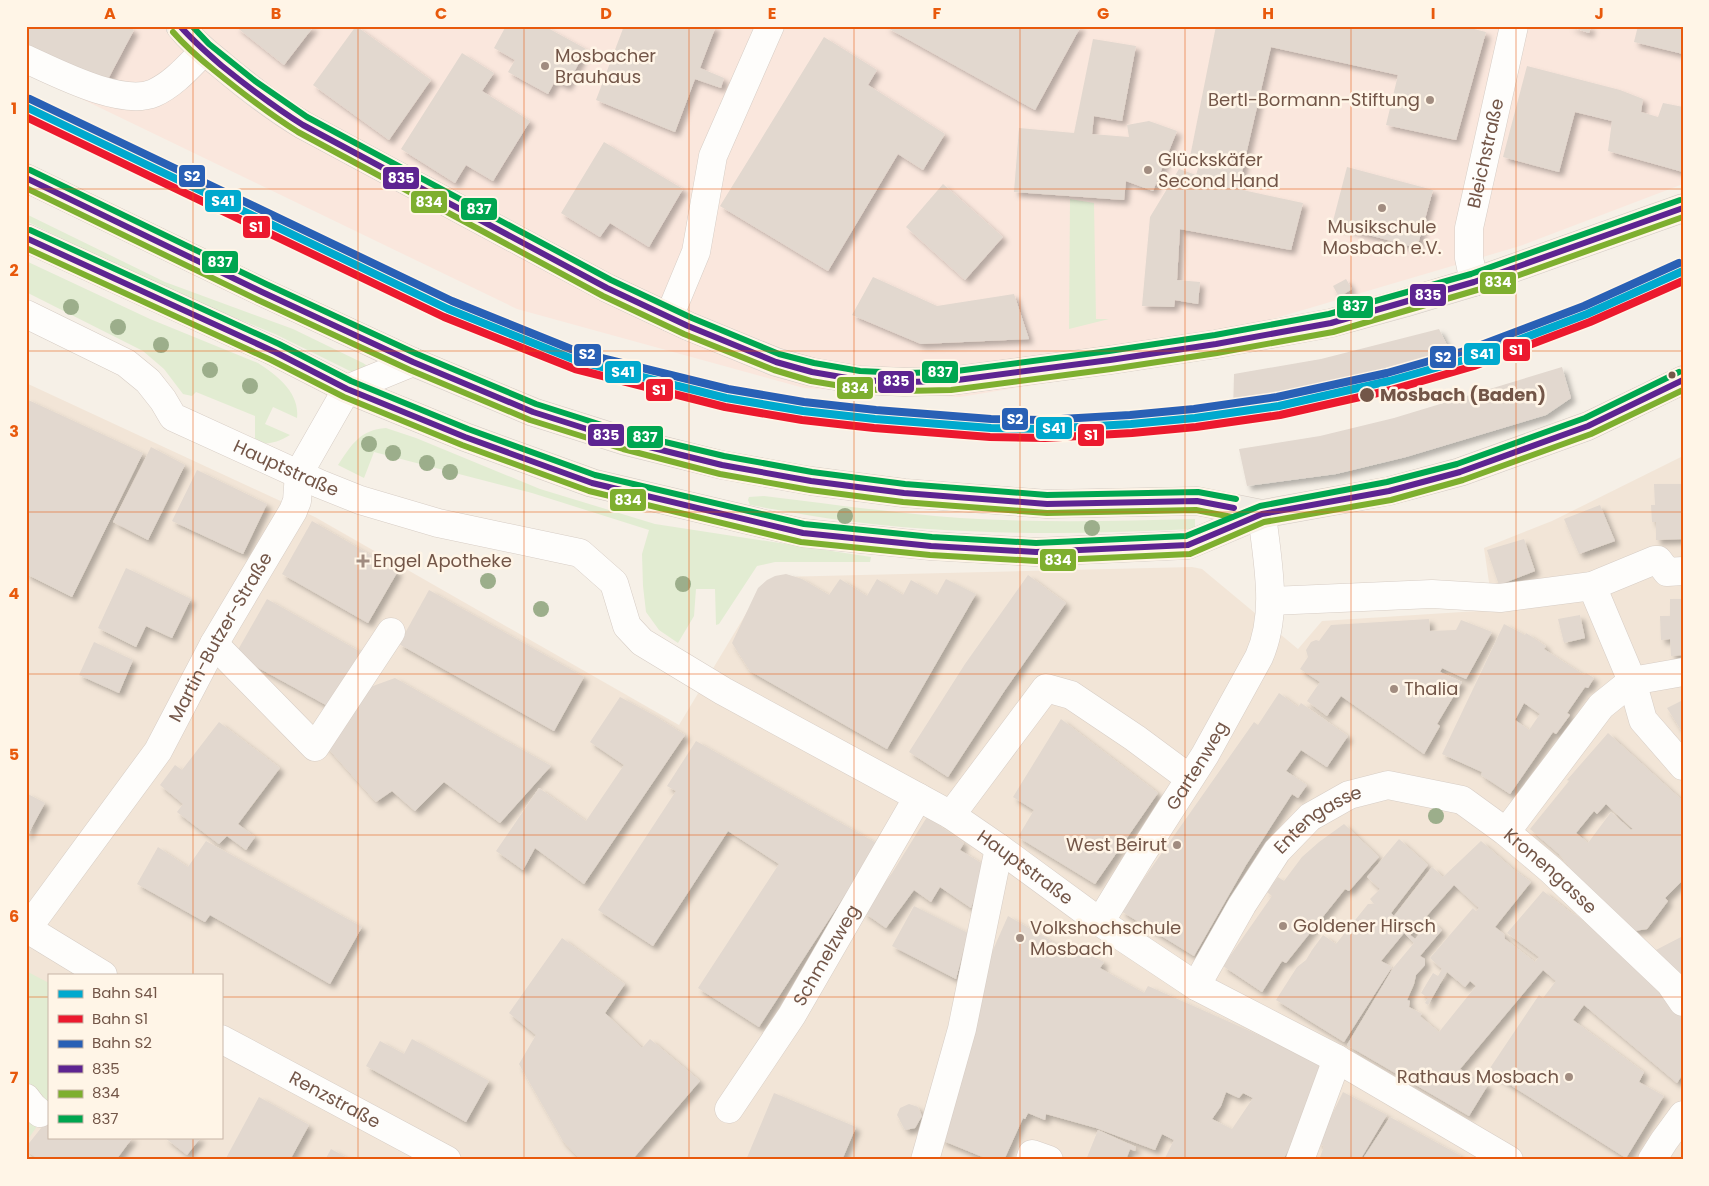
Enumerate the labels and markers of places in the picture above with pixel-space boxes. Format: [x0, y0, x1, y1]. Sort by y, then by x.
place label: Mosbacher Brauhaus [555, 43, 656, 89]
marker: Mosbacher Brauhaus [539, 60, 551, 72]
place label: Bertl-Bormann-Stiftung [1208, 87, 1420, 112]
marker: Bertl-Bormann-Stiftung [1424, 94, 1436, 106]
place label: Glückskäfer Second Hand [1158, 147, 1279, 193]
marker: Glückskäfer Second Hand [1142, 164, 1154, 176]
marker: Musikschule Mosbach e.V. [1376, 202, 1388, 214]
place label: Musikschule Mosbach e.V. [1323, 214, 1441, 260]
unlabelled marker [1667, 370, 1677, 380]
place label: Mosbach (Baden) [1380, 382, 1546, 407]
marker: Mosbach (Baden) [1358, 386, 1376, 404]
place label: Engel Apotheke [373, 548, 512, 573]
marker: Engel Apotheke [357, 555, 369, 567]
place label: Thalia [1404, 676, 1458, 701]
marker: Thalia [1388, 683, 1400, 695]
place label: West Beirut [1066, 832, 1167, 857]
marker: West Beirut [1171, 839, 1183, 851]
place label: Goldener Hirsch [1293, 913, 1436, 938]
place label: Volkshochschule Mosbach [1030, 915, 1181, 961]
marker: Goldener Hirsch [1277, 920, 1289, 932]
marker: Volkshochschule Mosbach [1014, 932, 1026, 944]
place label: Rathaus Mosbach [1397, 1064, 1559, 1089]
marker: Rathaus Mosbach [1563, 1071, 1575, 1083]

